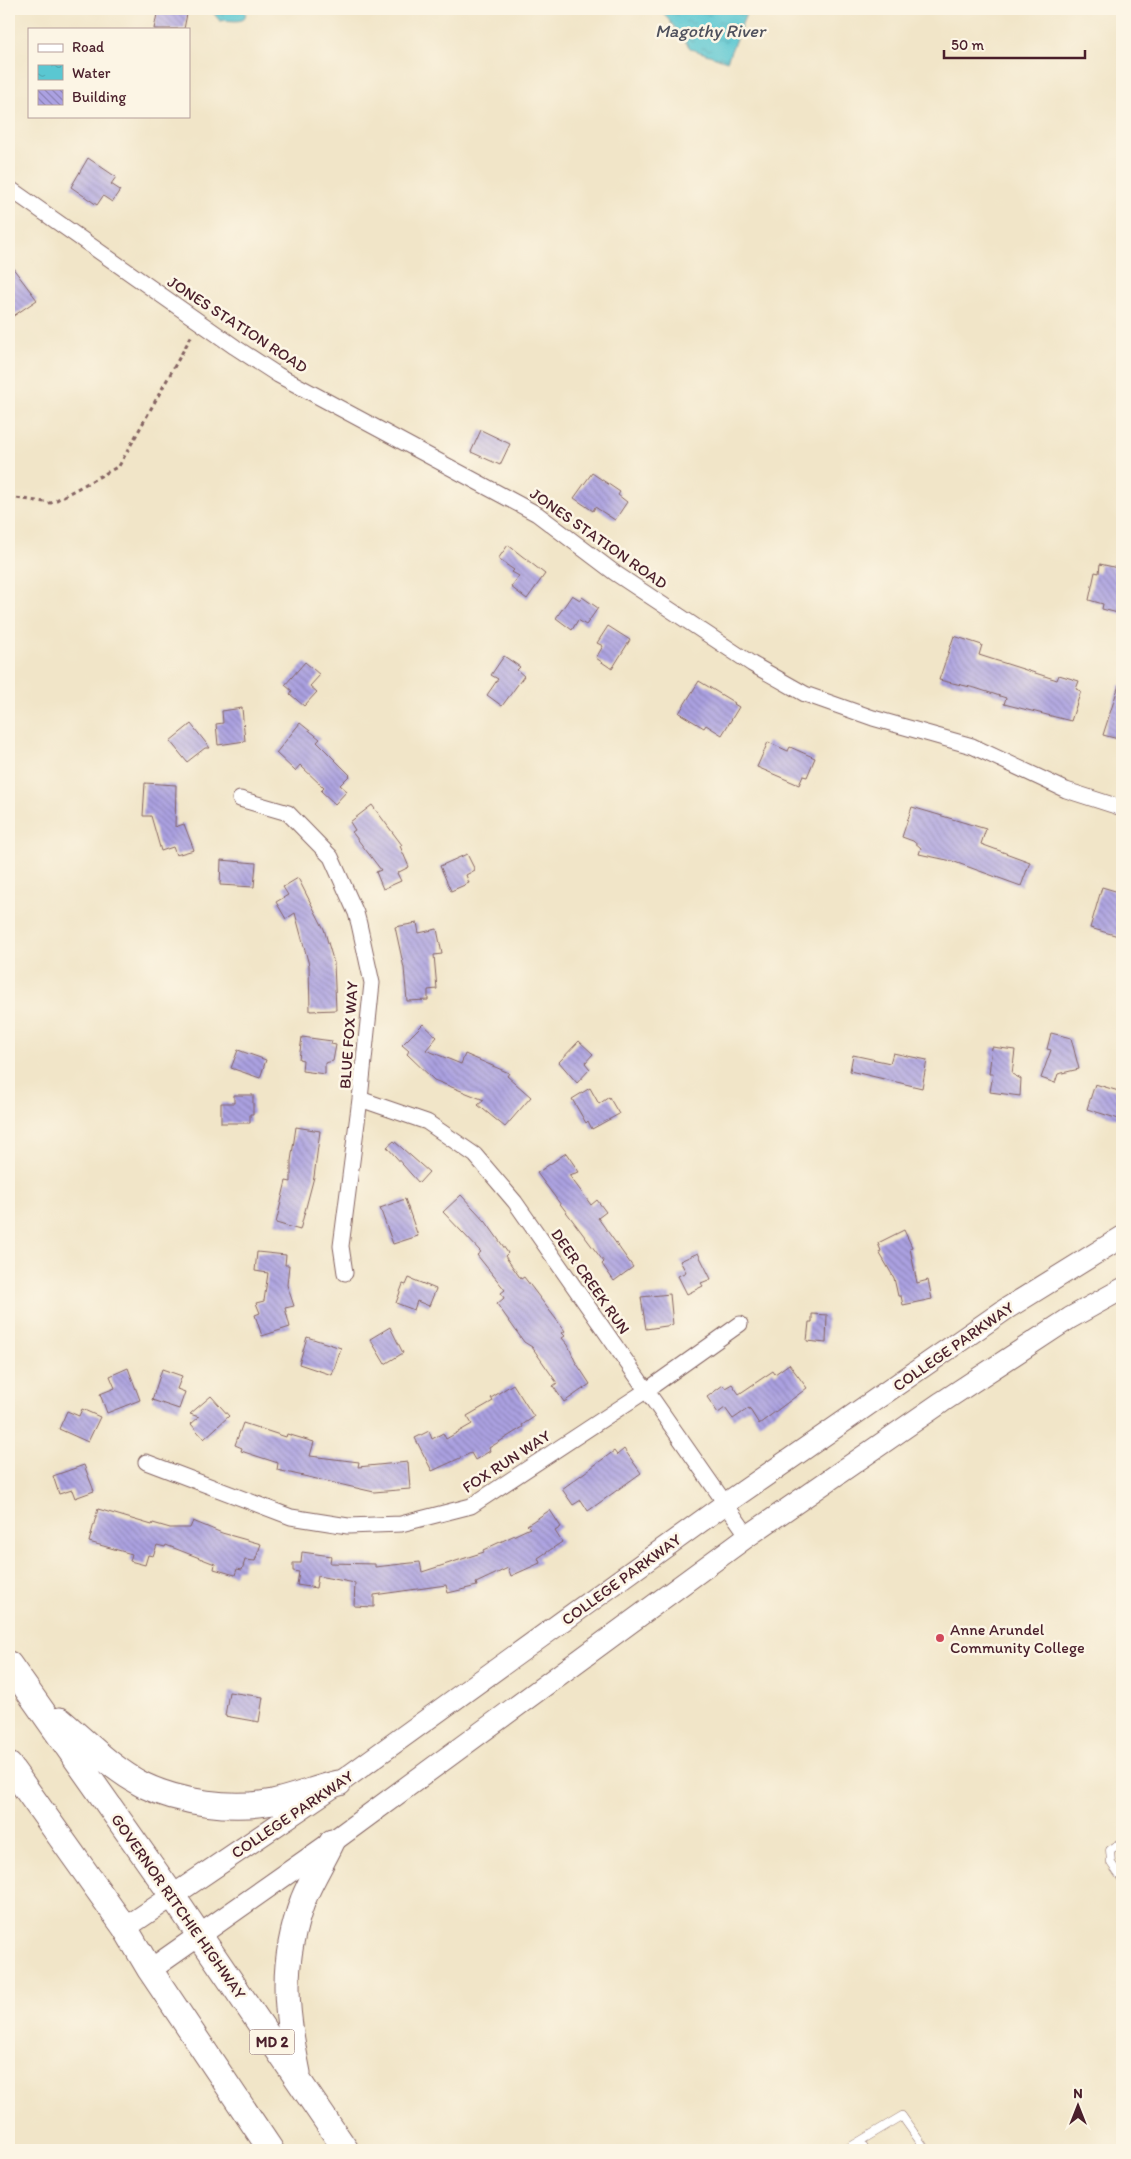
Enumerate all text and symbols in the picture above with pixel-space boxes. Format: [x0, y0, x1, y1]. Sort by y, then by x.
water label: Magothy River [655, 20, 767, 42]
legend [28, 28, 190, 118]
scale bar [944, 28, 1085, 60]
text: 50 m [951, 36, 984, 54]
text: Road [72, 38, 105, 56]
text: Water [72, 64, 111, 82]
text: Building [72, 88, 126, 106]
street label: JONES STATION ROAD [164, 272, 311, 377]
street label: JONES STATION ROAD [526, 484, 671, 593]
street label: BLUE FOX WAY [335, 980, 362, 1090]
street label: DEER CREEK RUN [547, 1225, 634, 1338]
street label: COLLEGE PARKWAY [889, 1298, 1017, 1395]
street label: FOX RUN WAY [459, 1426, 554, 1497]
street label: COLLEGE PARKWAY [558, 1530, 685, 1629]
place label: Anne Arundel Community College [950, 1620, 1085, 1657]
marker: Anne Arundel Community College [934, 1632, 946, 1644]
street label: COLLEGE PARKWAY [228, 1767, 357, 1862]
street label: GOVERNOR RITCHIE HIGHWAY [107, 1810, 250, 2003]
road number: MD 2 [250, 2030, 294, 2054]
north arrow [1054, 2082, 1104, 2132]
text: N [1073, 2085, 1083, 2102]

